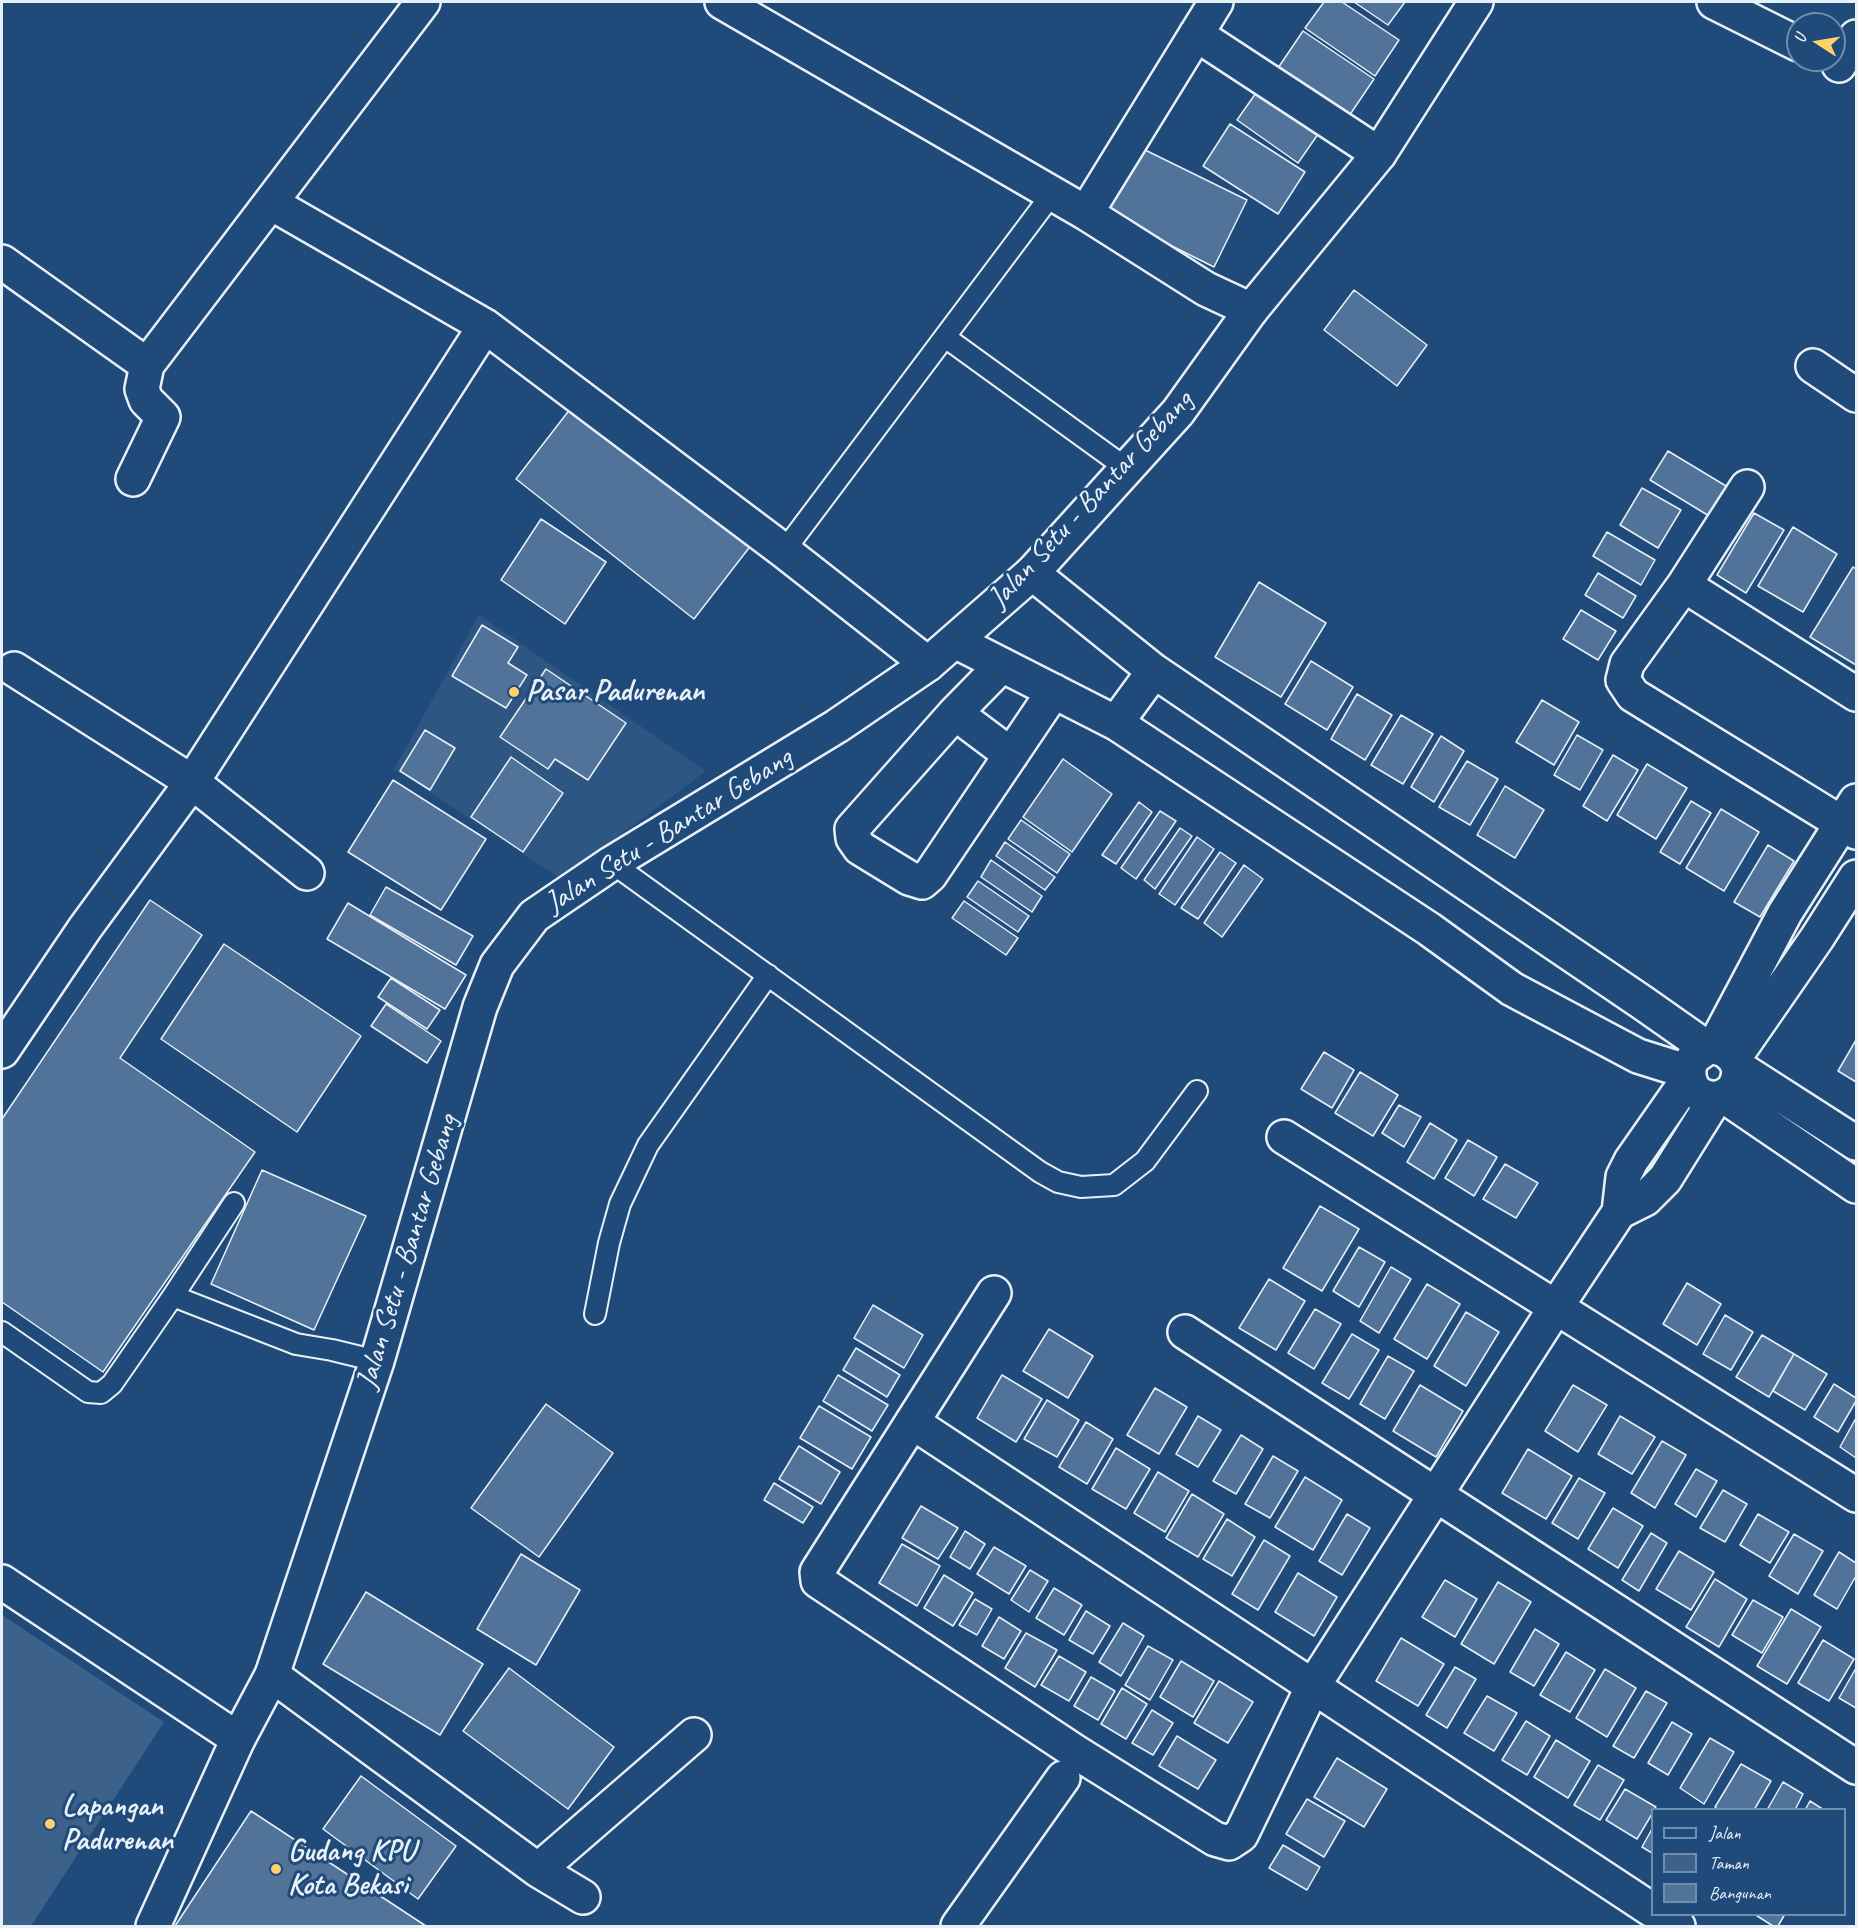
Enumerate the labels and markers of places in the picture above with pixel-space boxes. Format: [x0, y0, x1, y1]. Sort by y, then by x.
place label: Pasar Padurenan [526, 674, 704, 710]
marker: Pasar Padurenan [507, 685, 521, 699]
place label: Lapangan Padurenan [62, 1789, 173, 1860]
marker: Lapangan Padurenan [43, 1817, 57, 1831]
place label: Gudang KPU Kota Bekasi [288, 1834, 414, 1904]
marker: Gudang KPU Kota Bekasi [269, 1862, 283, 1876]

